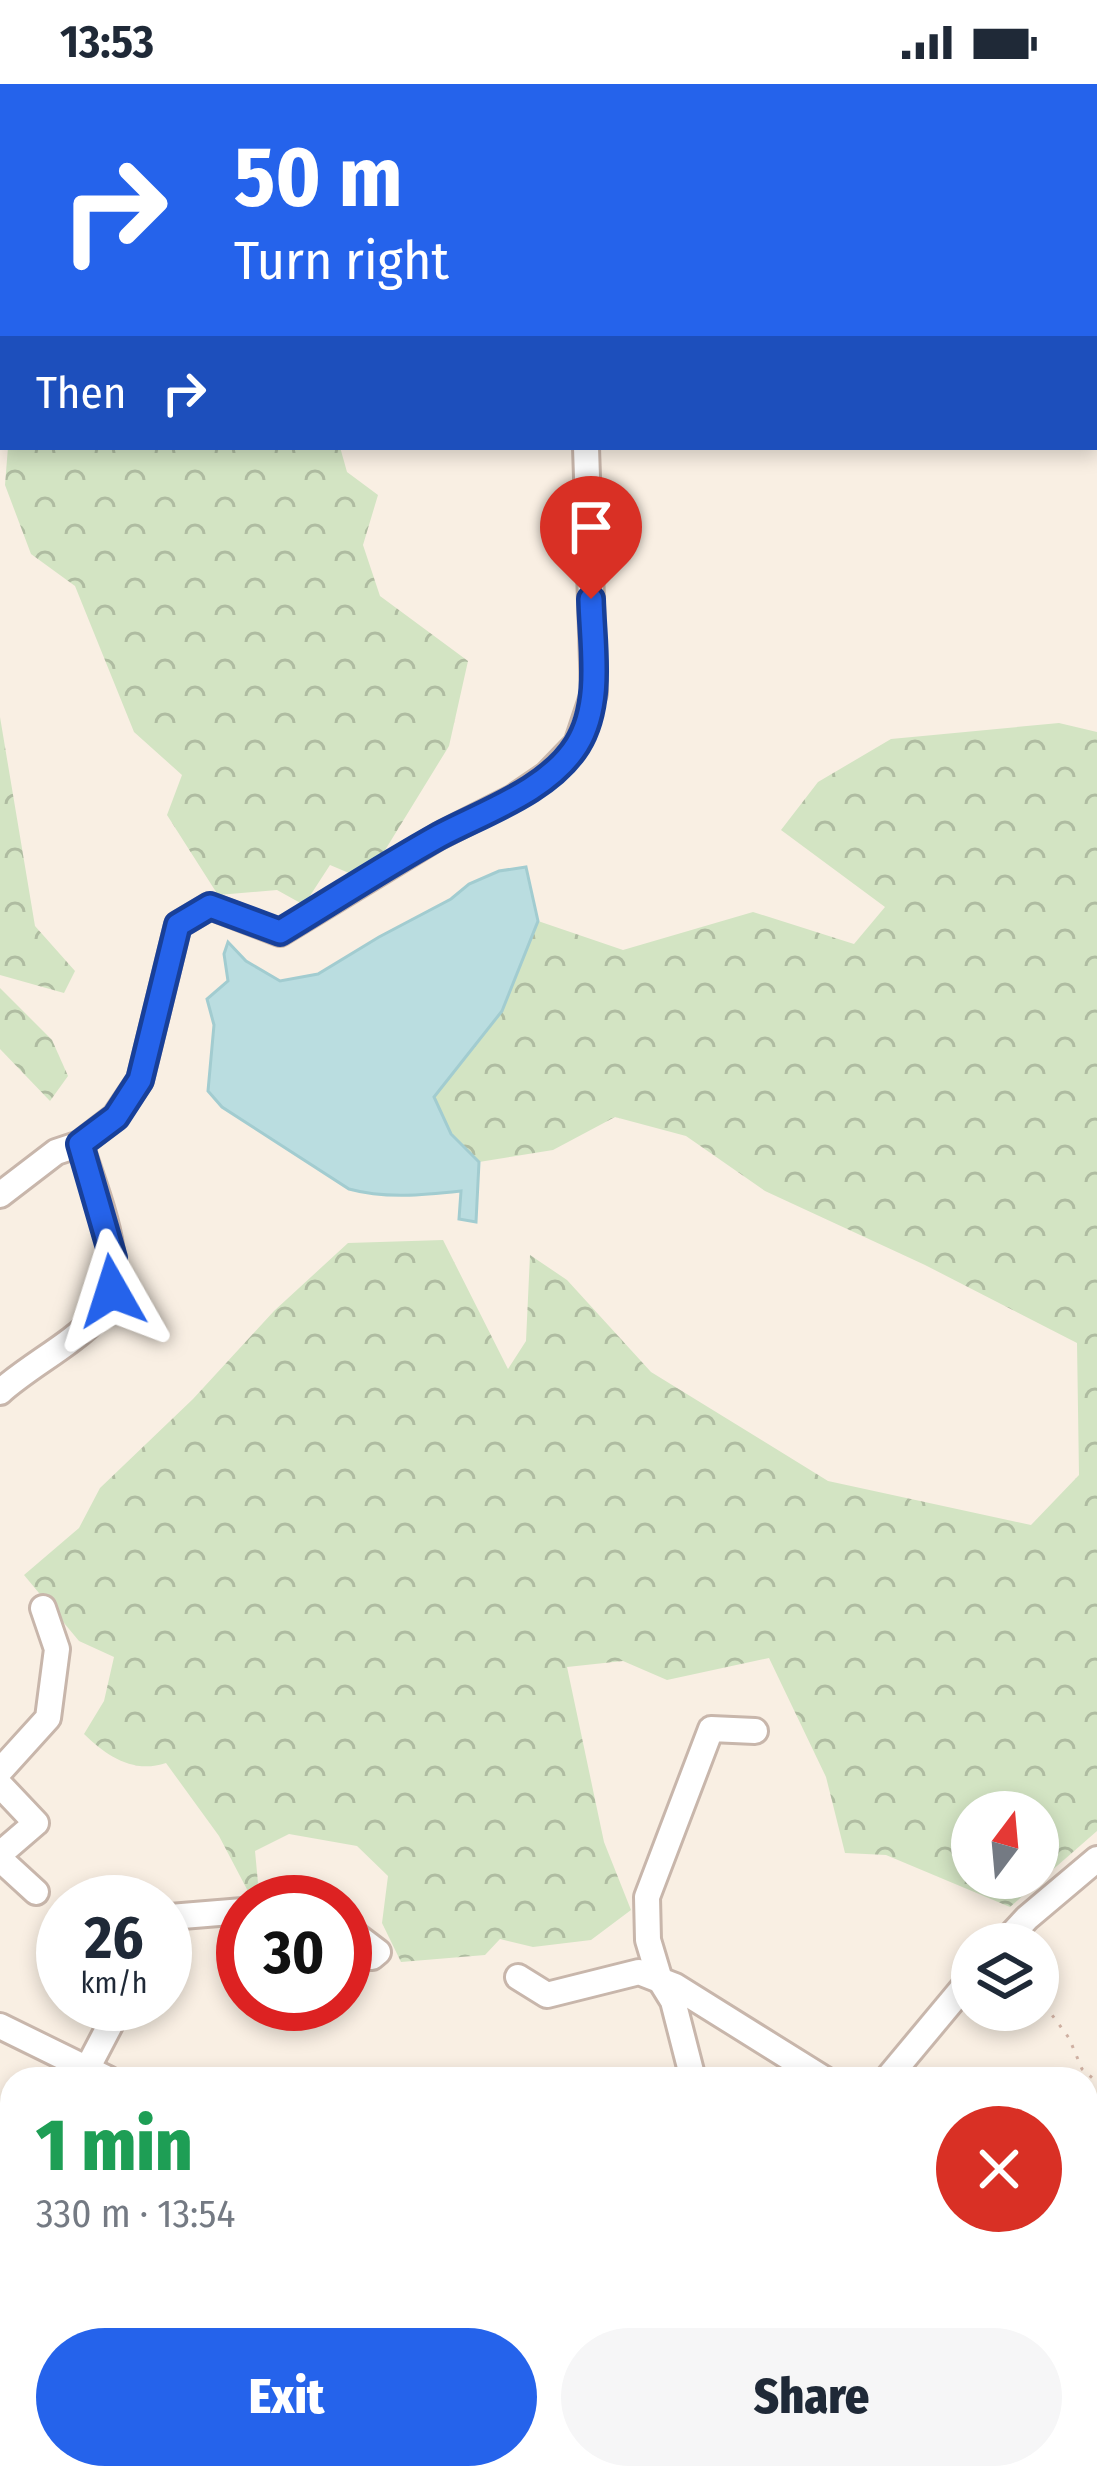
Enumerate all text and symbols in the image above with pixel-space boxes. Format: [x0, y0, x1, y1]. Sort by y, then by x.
text: 13:53 [60, 15, 154, 69]
text: 50 m [234, 127, 403, 228]
icon: right [36, 132, 192, 288]
text: Turn right [234, 229, 449, 293]
icon: right [151, 360, 217, 426]
text: Then [36, 366, 127, 420]
pin [540, 476, 642, 599]
icon: arrive [558, 494, 624, 560]
position arrow [49, 1228, 175, 1354]
north arrow [951, 1791, 1059, 1899]
map controls [951, 1791, 1059, 2031]
speed limit sign: 30 [216, 1875, 372, 2031]
text: 26 [84, 1902, 144, 1974]
button: layers [951, 1923, 1059, 2031]
text: km/h [81, 1965, 147, 2001]
text: 1 min [36, 2103, 193, 2189]
button: close [936, 2106, 1062, 2232]
text: 330 m · 13:54 [36, 2191, 235, 2237]
button: Exit [36, 2328, 537, 2466]
button: Share [561, 2328, 1062, 2466]

